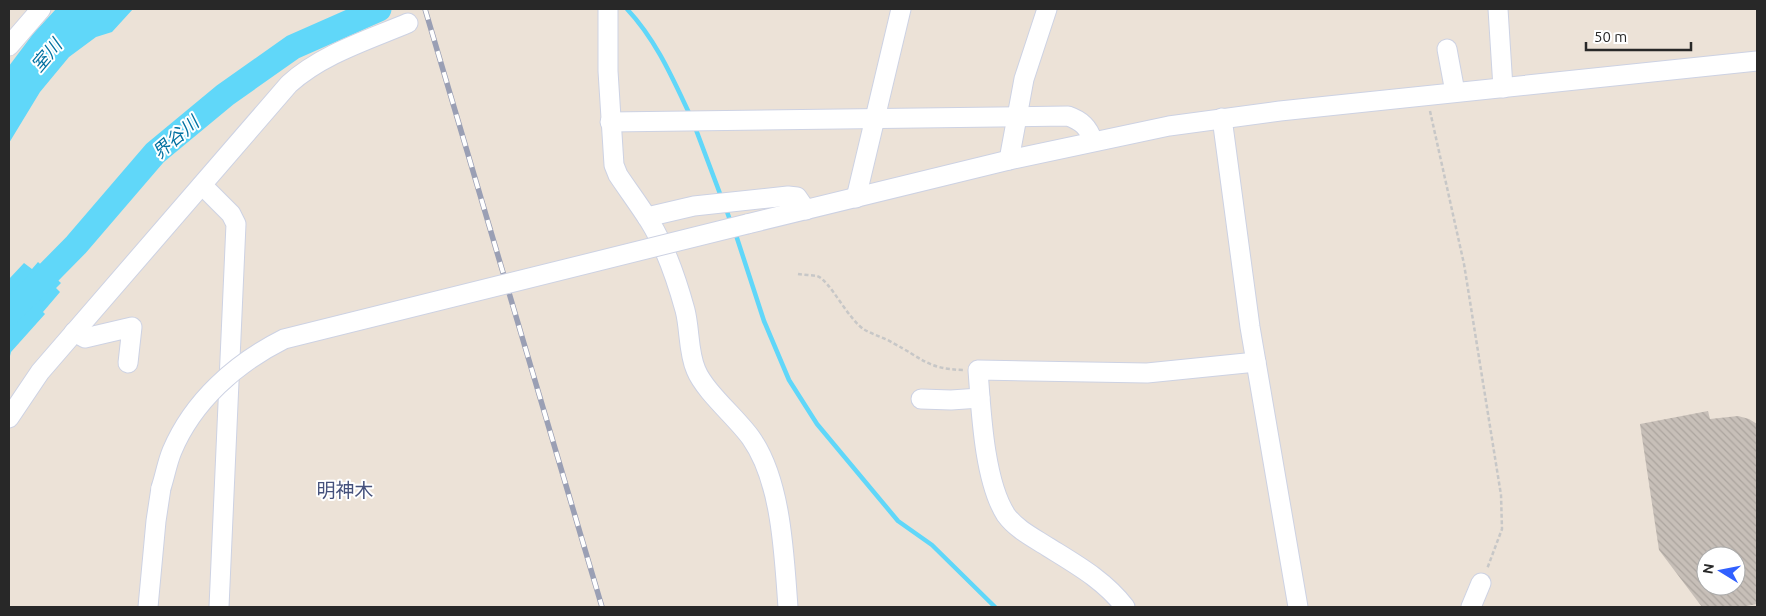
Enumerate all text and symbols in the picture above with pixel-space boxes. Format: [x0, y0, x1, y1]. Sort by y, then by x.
scale bar [1586, 20, 1691, 52]
text: 50 m [1594, 28, 1627, 45]
water label: 室川 [27, 33, 67, 75]
water label: 界谷川 [148, 110, 203, 162]
district label: 明神木 [316, 479, 374, 501]
north arrow [1696, 546, 1746, 596]
text: N [1699, 562, 1717, 575]

